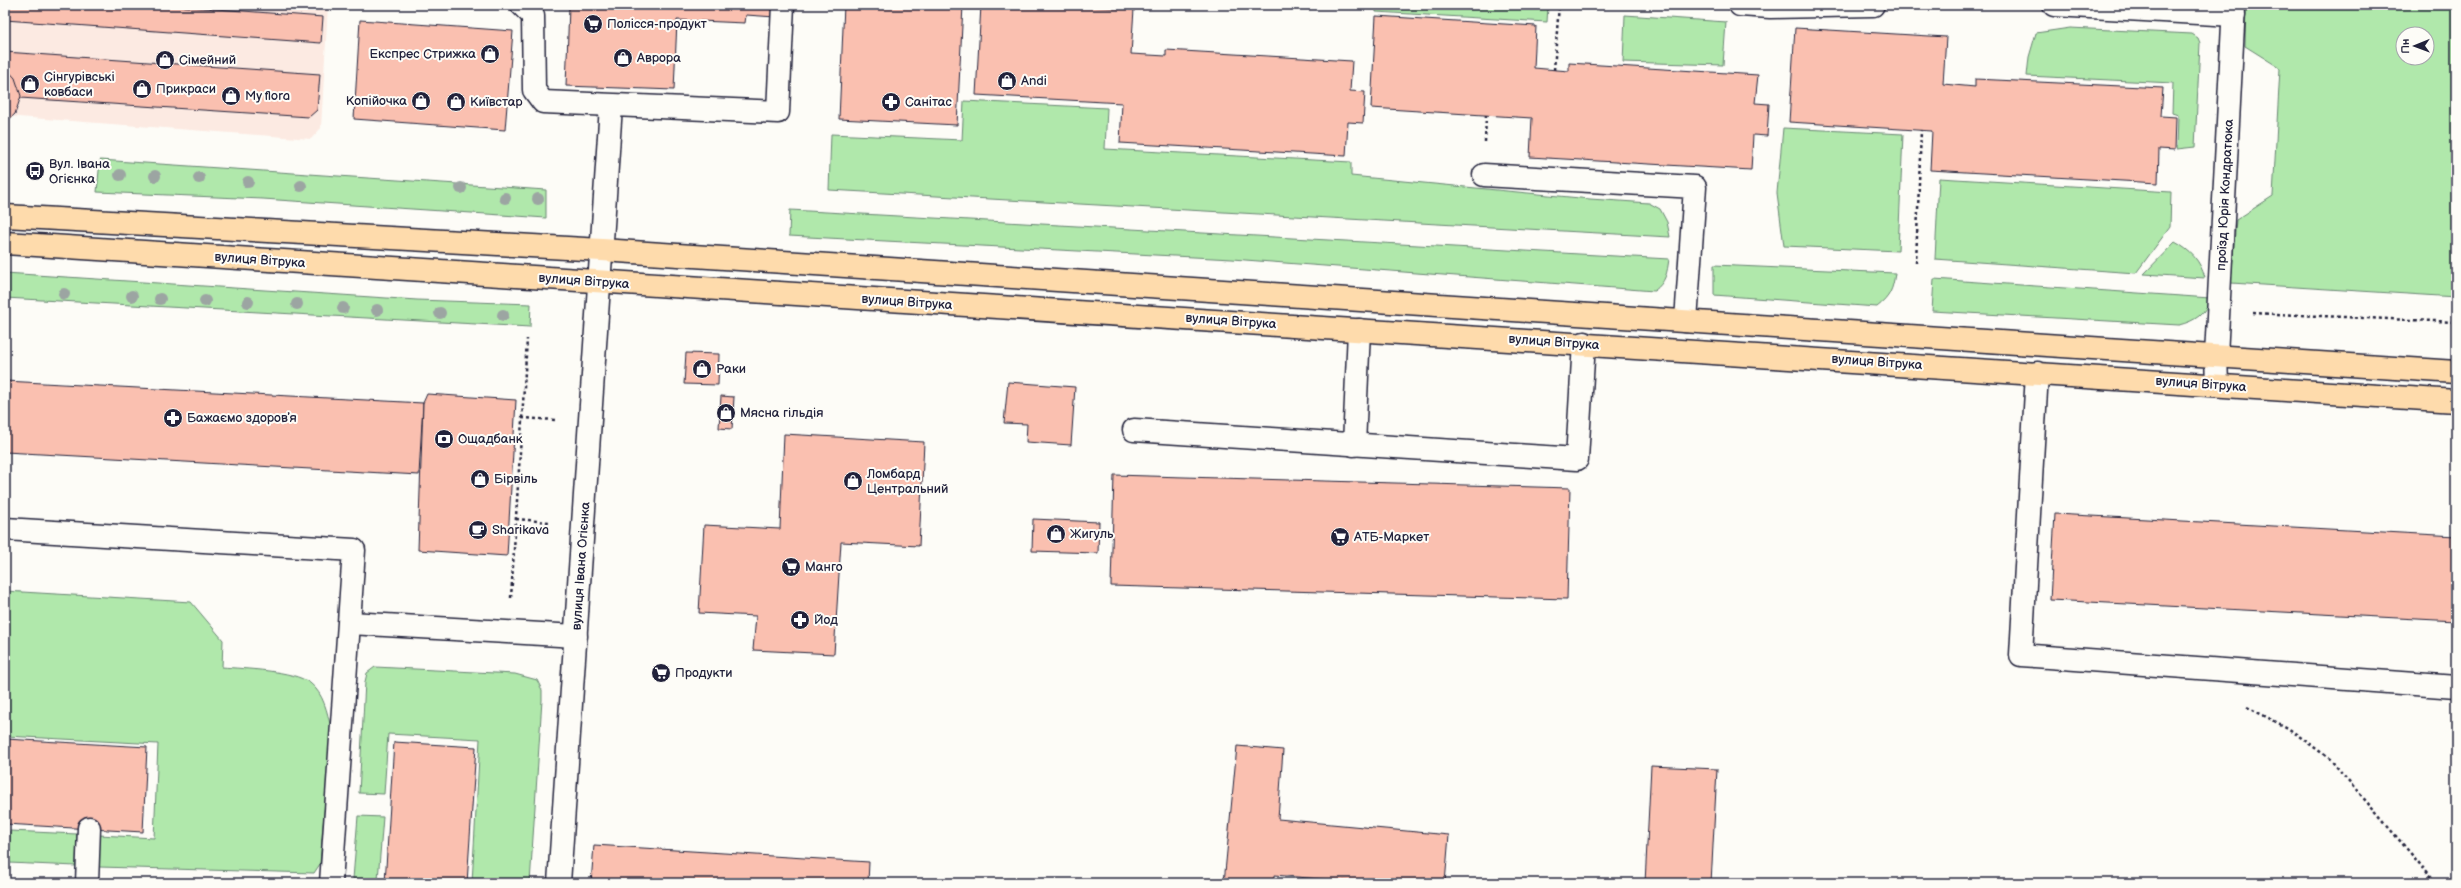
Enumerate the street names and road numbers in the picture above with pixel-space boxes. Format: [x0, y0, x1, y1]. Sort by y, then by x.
street label: проїзд Юрія Кондратюка [2213, 118, 2237, 271]
street label: вулиця Вітрука [214, 249, 306, 271]
street label: вулиця Вітрука [538, 270, 630, 292]
street label: вулиця Вітрука [861, 291, 953, 313]
street label: вулиця Вітрука [1185, 310, 1277, 332]
street label: вулиця Вітрука [1508, 331, 1600, 353]
street label: вулиця Вітрука [1831, 351, 1923, 373]
street label: вулиця Вітрука [2155, 373, 2247, 395]
street label: вулиця Івана Огієнка [569, 501, 593, 631]

